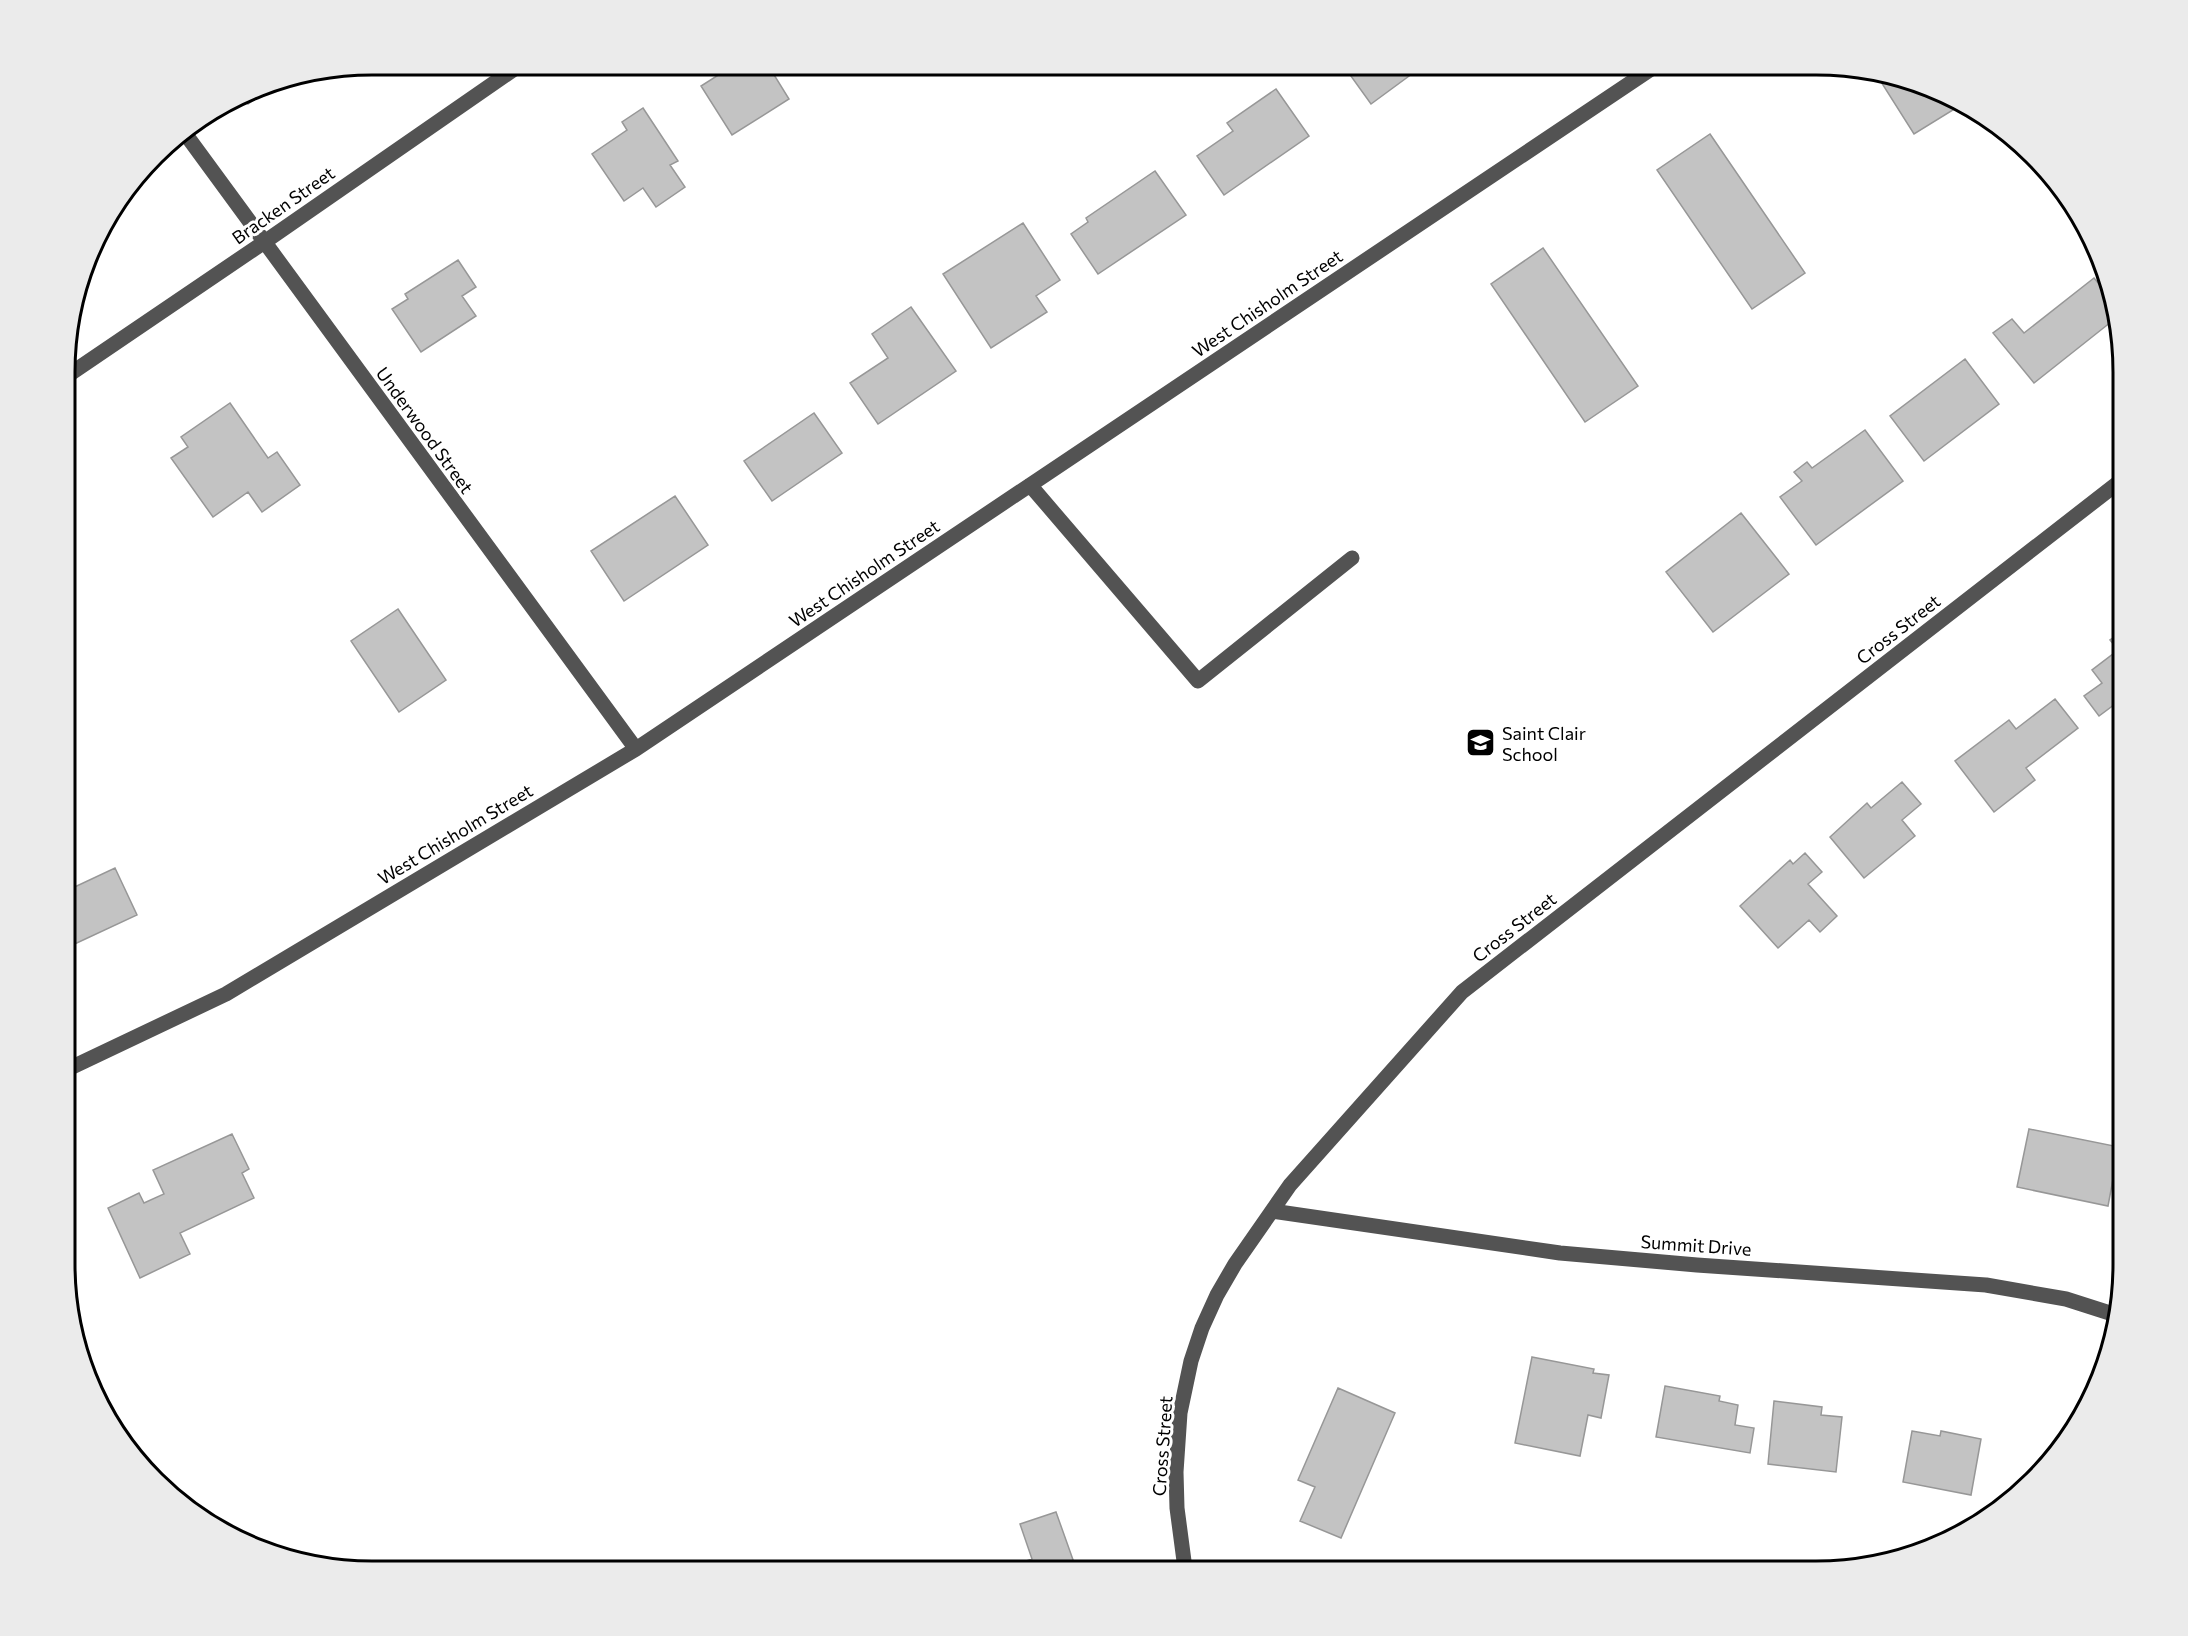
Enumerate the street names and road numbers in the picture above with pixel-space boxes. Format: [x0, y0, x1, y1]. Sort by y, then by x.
street label: Bracken Street [227, 161, 339, 249]
street label: West Chisholm Street [1188, 244, 1346, 362]
street label: Underwood Street [372, 363, 478, 497]
street label: West Chisholm Street [785, 514, 943, 632]
street label: Cross Street [1852, 589, 1944, 669]
street label: West Chisholm Street [374, 779, 536, 889]
street label: Cross Street [1468, 887, 1560, 967]
street label: Summit Drive [1640, 1230, 1752, 1260]
street label: Cross Street [1148, 1395, 1176, 1497]

